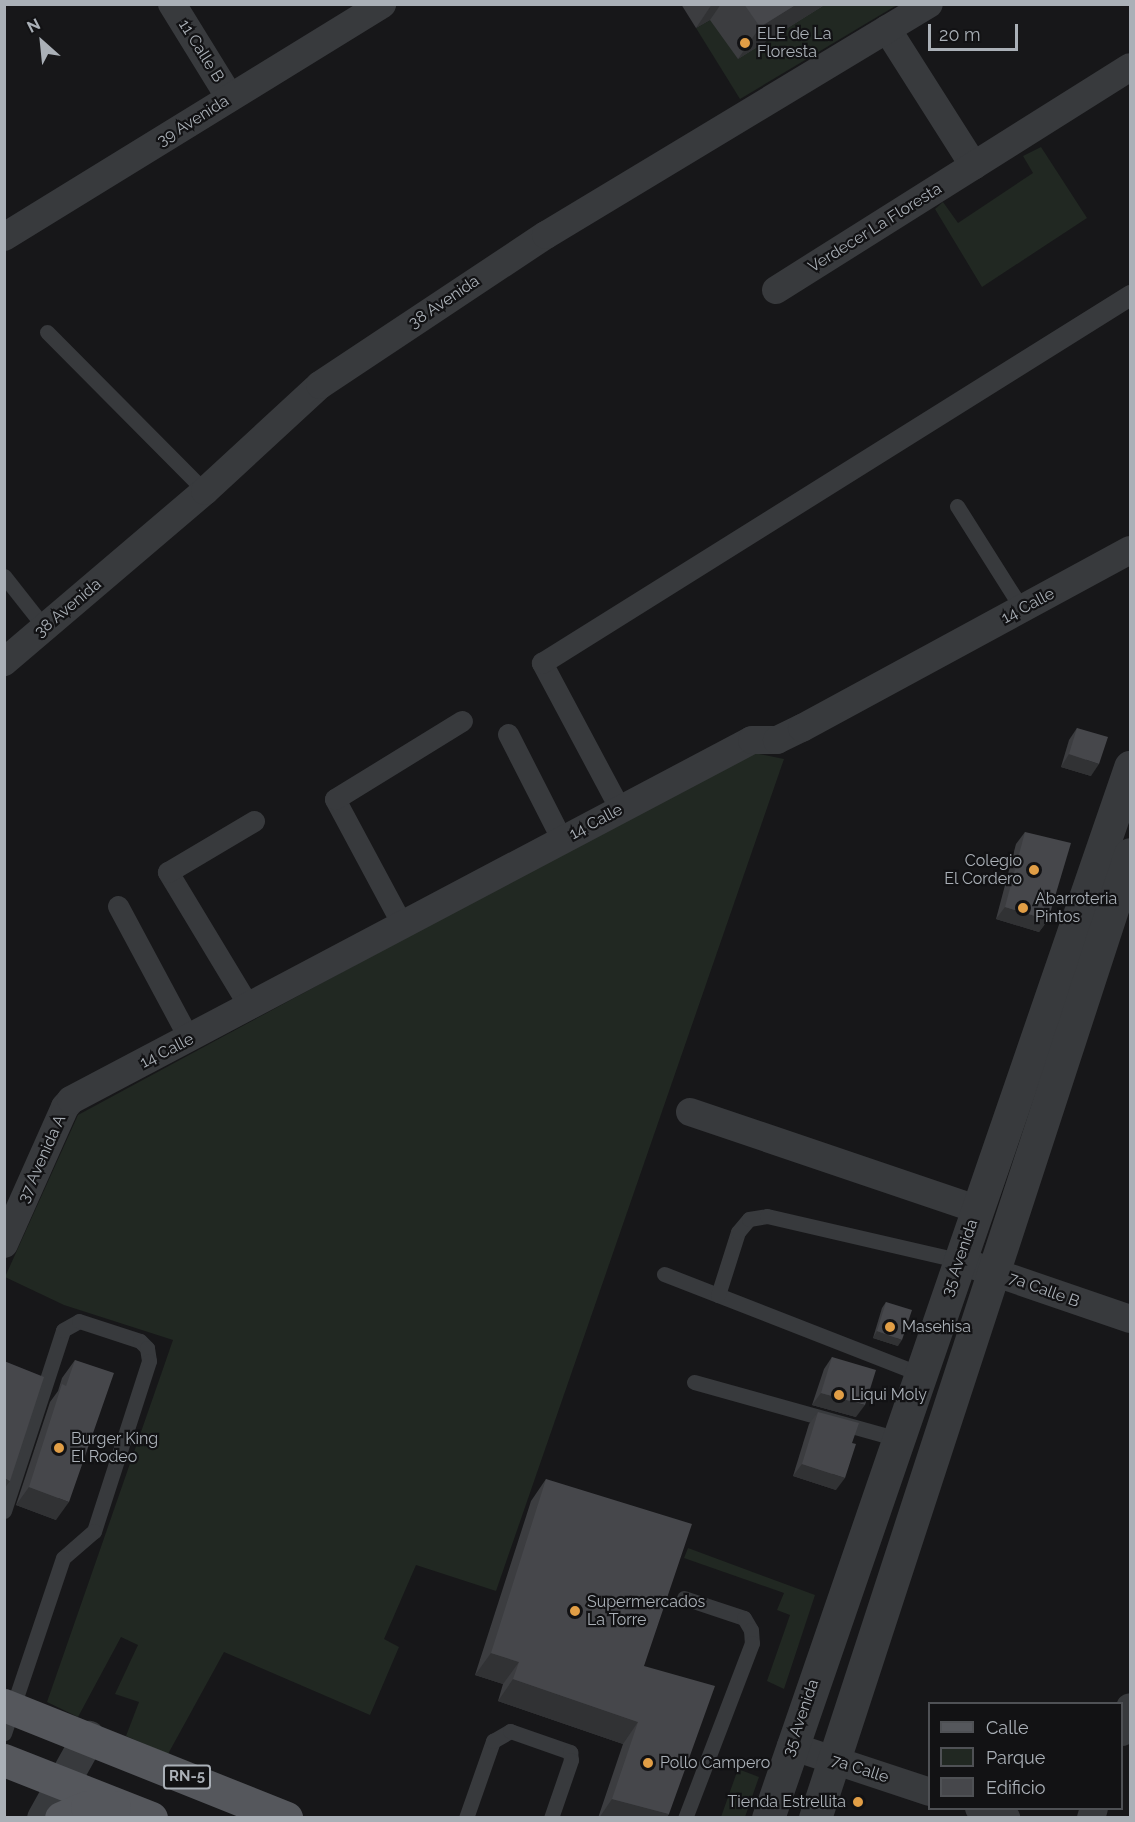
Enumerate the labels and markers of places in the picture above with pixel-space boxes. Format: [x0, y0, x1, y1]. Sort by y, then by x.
place label: ELE de La Floresta [757, 24, 831, 62]
marker: ELE de La Floresta [738, 36, 752, 50]
place label: Colegio El Cordero [944, 851, 1022, 889]
marker: Colegio El Cordero [1027, 863, 1041, 877]
place label: Abarroteria Pintos [1035, 889, 1117, 927]
marker: Abarroteria Pintos [1016, 901, 1030, 915]
place label: Masehisa [902, 1317, 971, 1337]
marker: Masehisa [883, 1320, 897, 1334]
place label: Liqui Moly [851, 1385, 927, 1405]
marker: Liqui Moly [832, 1388, 846, 1402]
place label: Burger King El Rodeo [71, 1429, 159, 1467]
marker: Burger King El Rodeo [52, 1441, 66, 1455]
place label: Supermercados La Torre [587, 1592, 705, 1630]
marker: Supermercados La Torre [568, 1604, 582, 1618]
place label: Pollo Campero [660, 1753, 770, 1773]
marker: Pollo Campero [641, 1756, 655, 1770]
place label: Tienda Estrellita [727, 1792, 846, 1812]
marker: Tienda Estrellita [851, 1795, 865, 1809]

